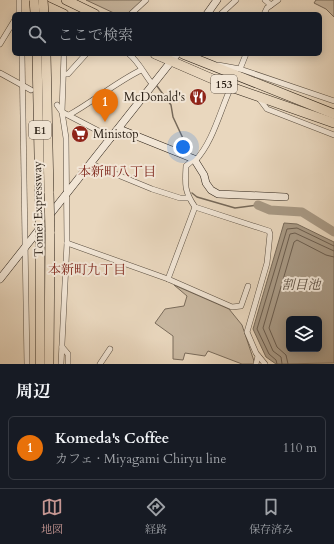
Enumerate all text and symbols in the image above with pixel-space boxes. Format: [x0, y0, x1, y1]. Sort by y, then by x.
search box [12, 12, 322, 56]
icon: search [26, 23, 48, 45]
text: ここで検索 [58, 25, 133, 45]
road number: 153 [211, 75, 237, 93]
restaurant icon: McDonald's [188, 87, 208, 107]
pin: 1 [92, 89, 118, 122]
place label: McDonald's [124, 89, 185, 105]
road number: E1 [29, 121, 51, 139]
supermarket icon: Ministop [70, 124, 90, 144]
place label: Ministop [93, 126, 139, 142]
your location [173, 137, 193, 157]
street label: Tomei Expressway [29, 160, 47, 257]
district label: 本新町八丁目 [78, 163, 156, 181]
district label: 本新町九丁目 [48, 261, 126, 279]
water label: 割目池 [281, 276, 322, 294]
map controls [286, 316, 322, 352]
button: layers [286, 316, 322, 352]
text: 周辺 [16, 380, 50, 403]
text: Komeda's Coffee [55, 428, 169, 448]
text: 1 [27, 439, 33, 457]
text: 110 m [283, 439, 317, 457]
text: カフェ · Miyagami Chiryu line [55, 450, 226, 468]
tab: 地図 [41, 496, 63, 537]
tab: 経路 [145, 496, 167, 537]
tab: 保存済み [249, 496, 293, 537]

